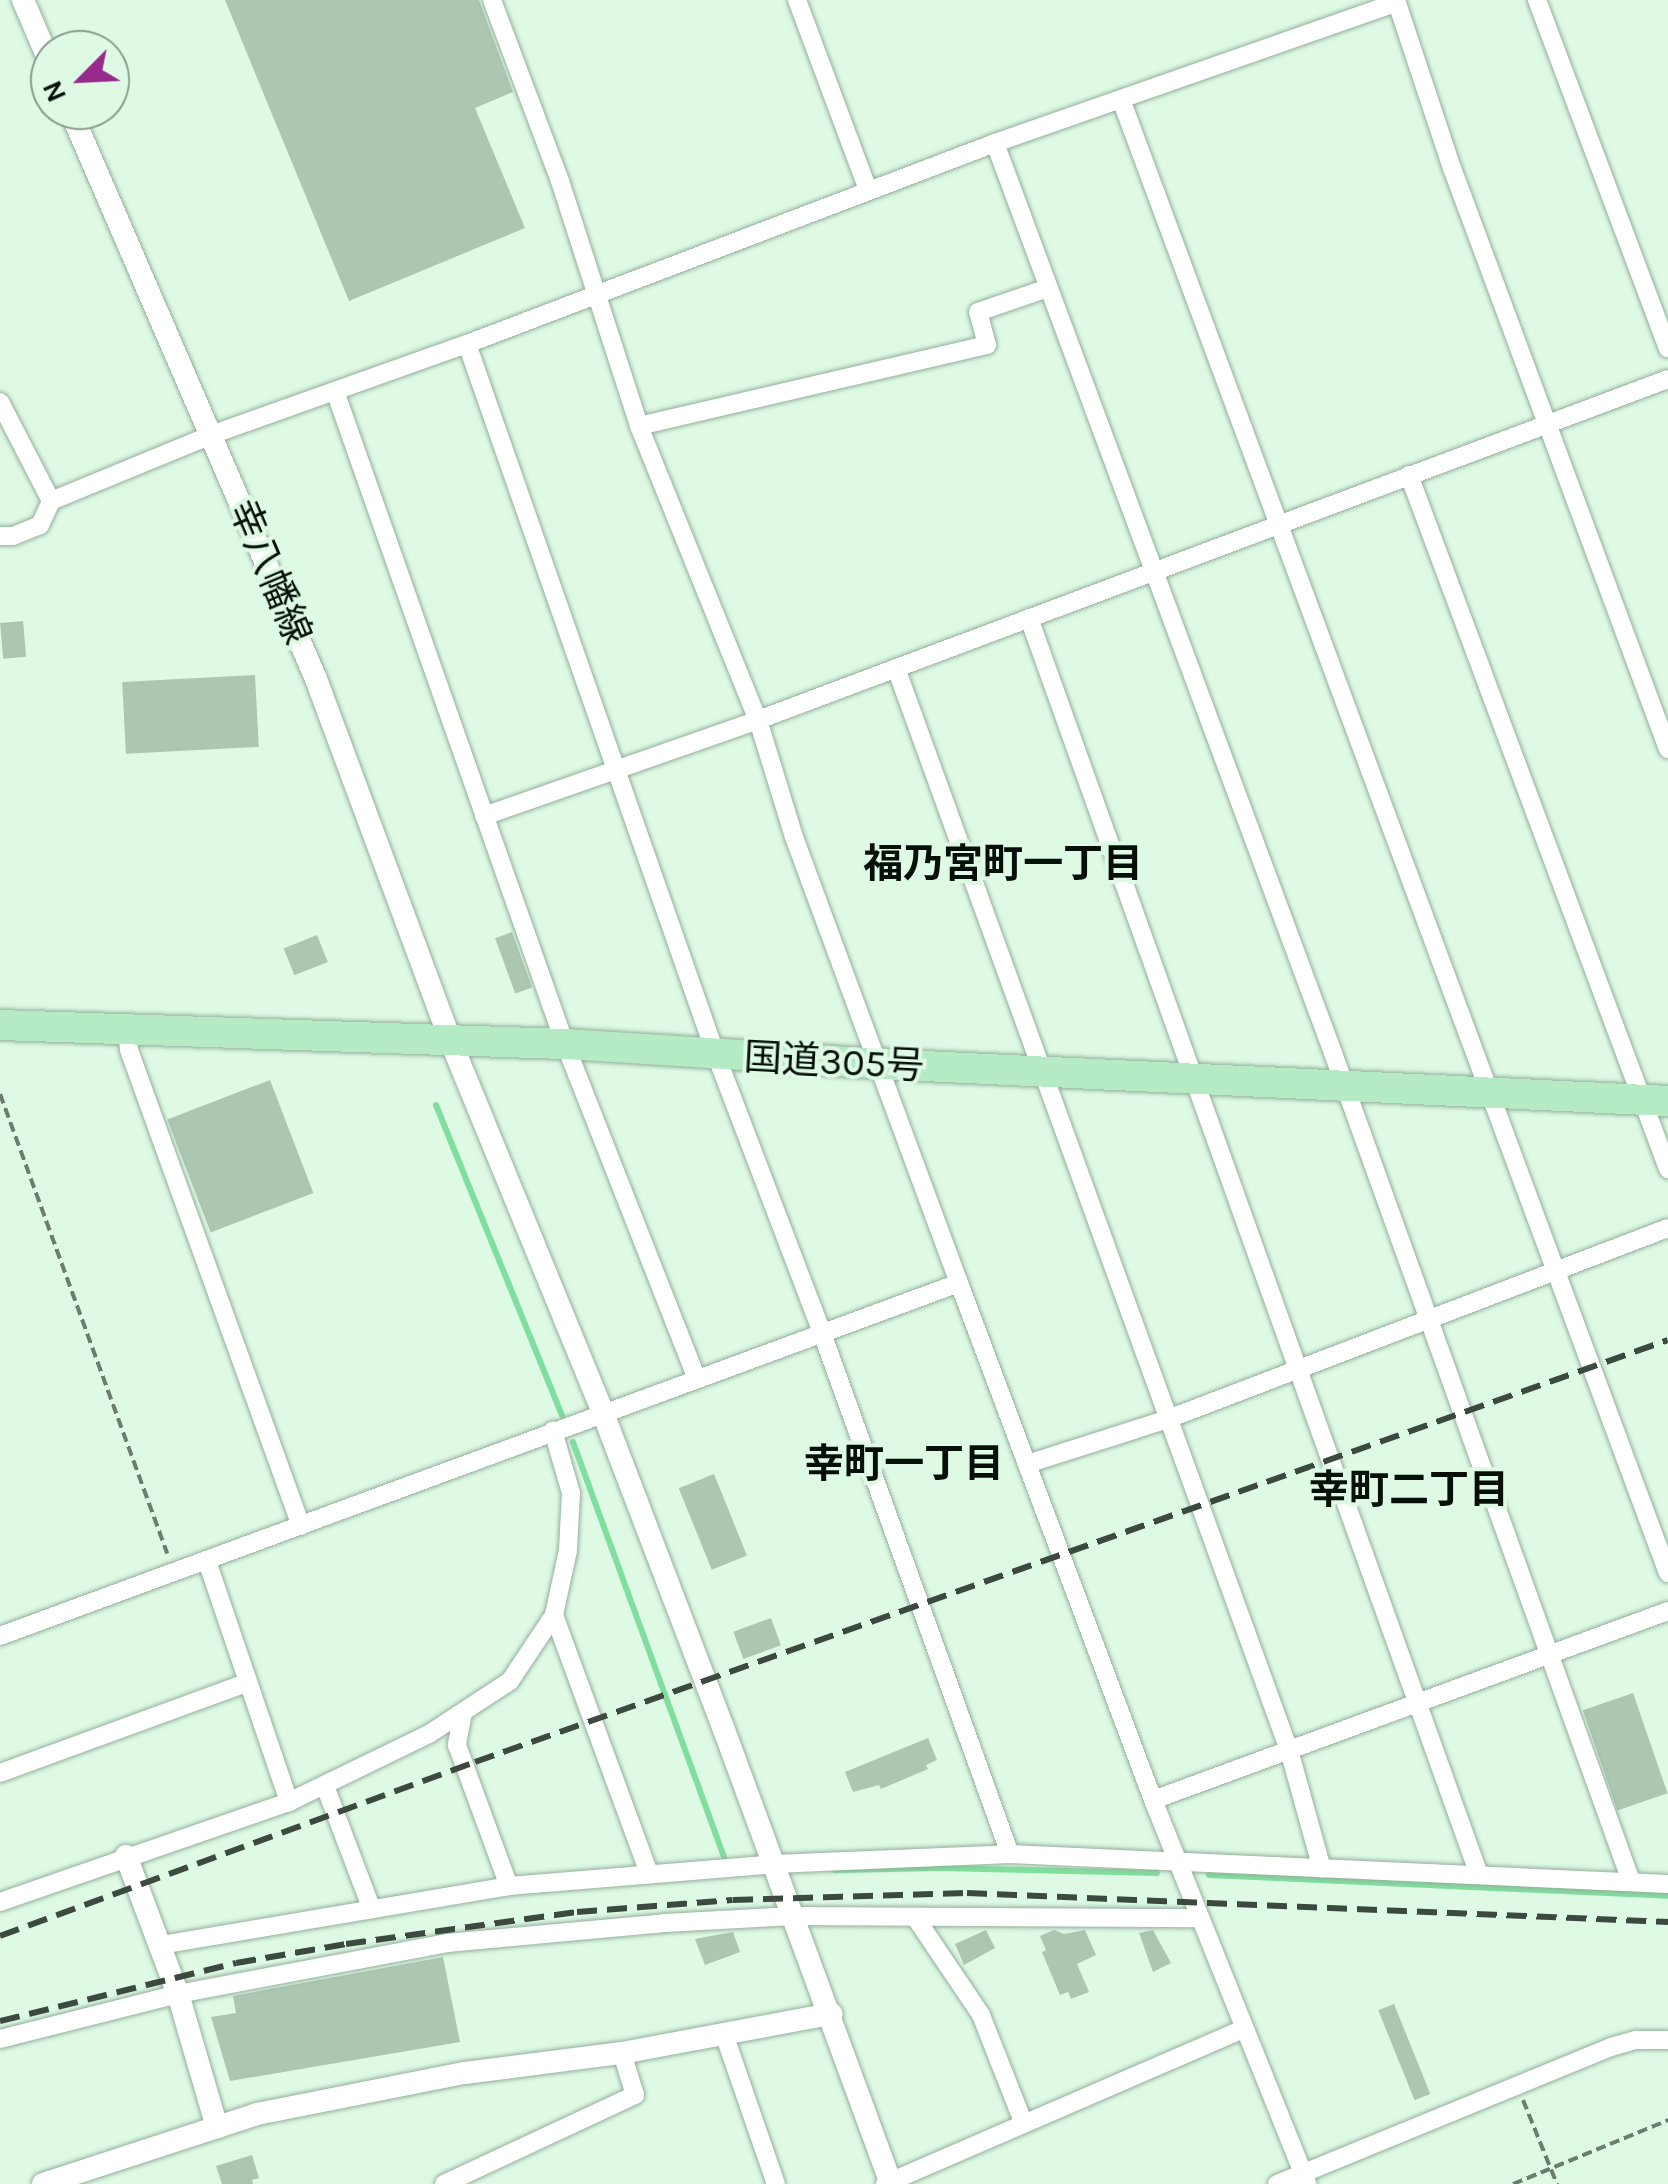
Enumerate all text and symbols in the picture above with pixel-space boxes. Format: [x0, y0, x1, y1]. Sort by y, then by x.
north arrow [30, 30, 130, 130]
text: N [35, 76, 73, 107]
street label: 幸八幡線 [219, 493, 321, 651]
district label: 福乃宮町一丁目 [863, 840, 1143, 888]
street label: 国道305号 [743, 1035, 925, 1089]
district label: 幸町一丁目 [804, 1440, 1004, 1488]
district label: 幸町二丁目 [1309, 1466, 1509, 1514]

